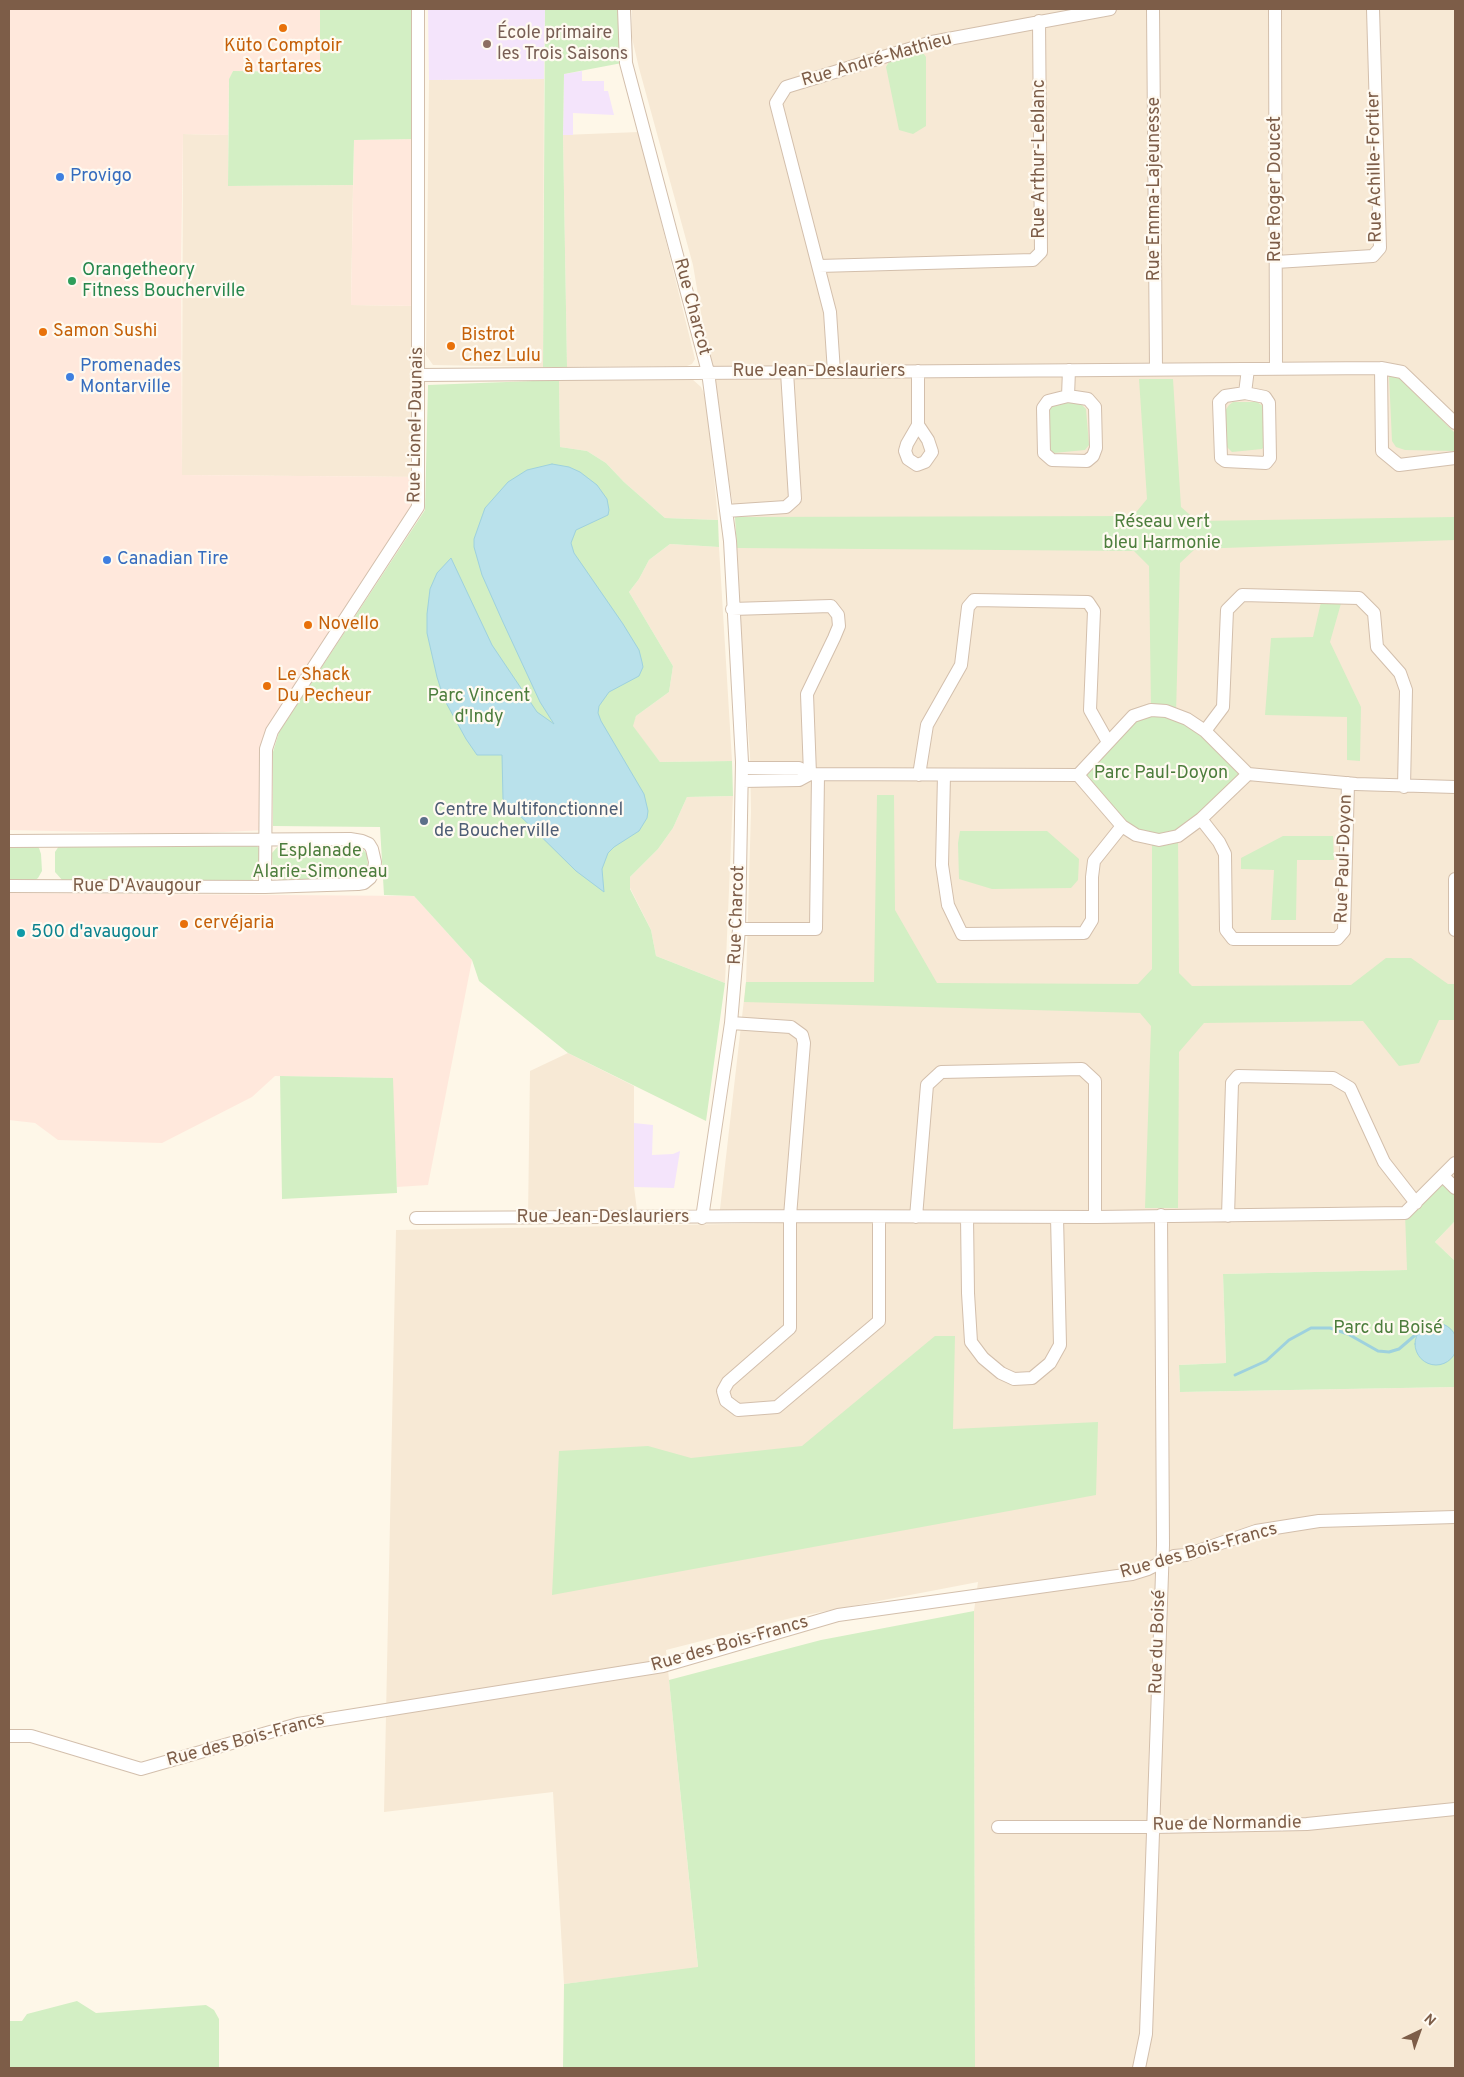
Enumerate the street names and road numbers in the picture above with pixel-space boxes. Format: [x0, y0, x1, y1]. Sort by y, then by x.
street label: Rue André-Mathieu [799, 29, 955, 93]
street label: Rue Arthur-Leblanc [1029, 79, 1051, 239]
street label: Rue Achille-Fortier [1364, 91, 1388, 243]
street label: Rue Emma-Lajeunesse [1144, 97, 1166, 281]
street label: Rue Roger Doucet [1265, 116, 1287, 262]
street label: Rue Charcot [668, 256, 714, 358]
street label: Rue Lionel-Daunais [405, 347, 429, 503]
street label: Rue Jean-Deslauriers [733, 361, 905, 383]
street label: Rue Paul-Doyon [1332, 794, 1358, 924]
street label: Rue Charcot [725, 865, 751, 965]
street label: Rue D'Avaugour [73, 876, 201, 898]
street label: Rue Jean-Deslauriers [517, 1207, 689, 1229]
street label: Rue des Bois-Francs [1118, 1519, 1280, 1585]
street label: Rue du Boisé [1146, 1589, 1172, 1695]
street label: Rue des Bois-Francs [649, 1612, 811, 1678]
street label: Rue des Bois-Francs [165, 1710, 327, 1772]
street label: Rue de Normandie [1152, 1813, 1302, 1837]

